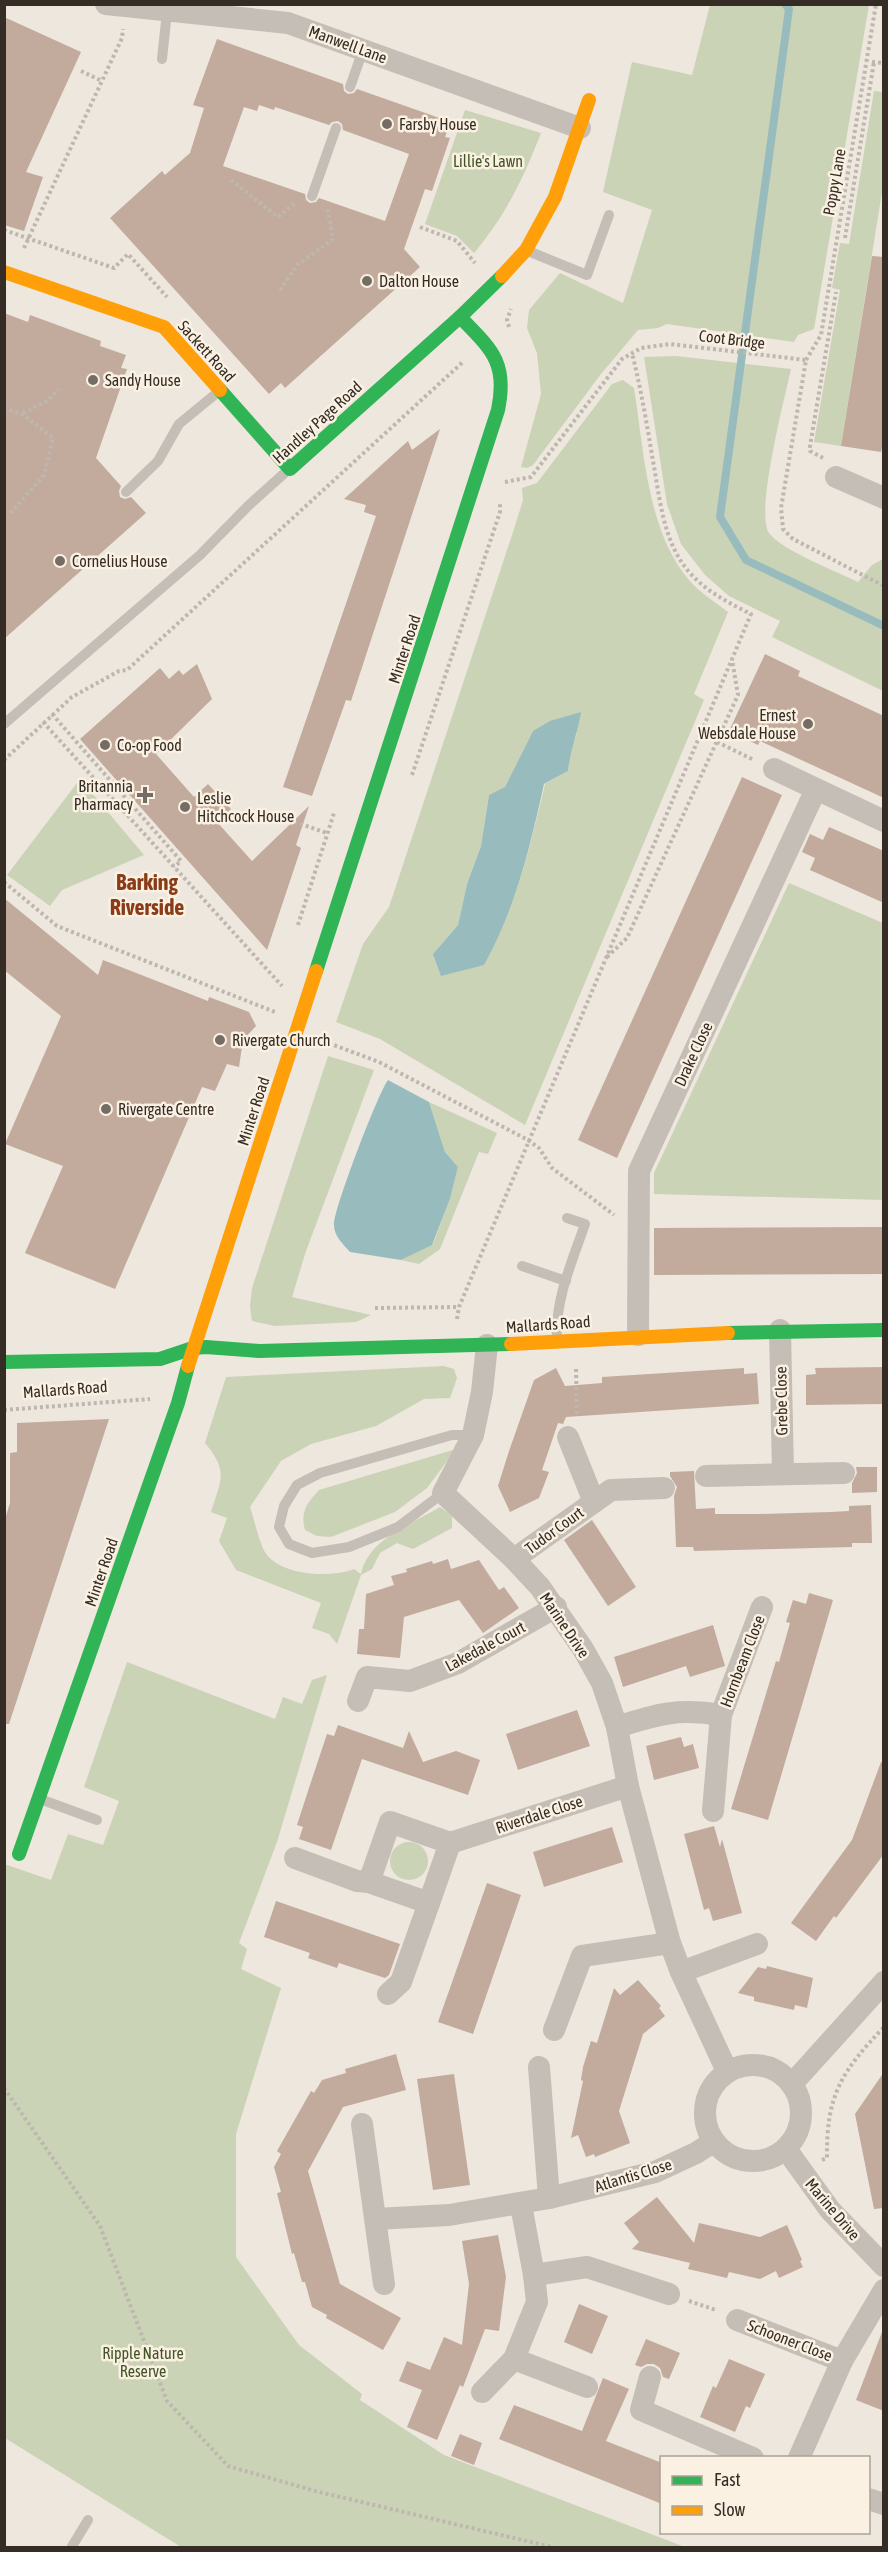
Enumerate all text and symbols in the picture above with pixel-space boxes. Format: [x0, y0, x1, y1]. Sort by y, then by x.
street label: Manwell Lane [306, 22, 390, 66]
place label: Farsby House [399, 115, 477, 134]
marker: Farsby House [380, 117, 394, 131]
street label: Poppy Lane [819, 147, 850, 217]
park label: Lillie's Lawn [453, 152, 523, 170]
place label: Dalton House [379, 272, 459, 290]
marker: Dalton House [360, 274, 374, 288]
street label: Sackett Road [175, 317, 239, 385]
street label: Coot Bridge [698, 326, 766, 353]
place label: Sandy House [105, 371, 181, 390]
marker: Sandy House [86, 373, 100, 387]
street label: Handley Page Road [269, 377, 366, 467]
place label: Cornelius House [72, 552, 167, 570]
marker: Cornelius House [53, 554, 67, 568]
street label: Minter Road [384, 612, 424, 686]
place label: Ernest Websdale House [698, 706, 796, 742]
marker: Ernest Websdale House [801, 717, 815, 731]
place label: Co-op Food [117, 736, 182, 755]
marker: Co-op Food [98, 738, 112, 752]
place label: Britannia Pharmacy [74, 777, 133, 814]
marker: Britannia Pharmacy [138, 788, 152, 802]
place label: Leslie Hitchcock House [197, 789, 294, 825]
marker: Leslie Hitchcock House [178, 800, 192, 814]
district label: Barking Riverside [110, 869, 184, 920]
street label: Drake Close [670, 1019, 716, 1089]
place label: Rivergate Church [232, 1031, 331, 1050]
marker: Rivergate Church [213, 1033, 227, 1047]
street label: Minter Road [233, 1074, 273, 1148]
place label: Rivergate Centre [118, 1100, 214, 1119]
marker: Rivergate Centre [99, 1102, 113, 1116]
street label: Mallards Road [505, 1312, 591, 1336]
street label: Grebe Close [771, 1366, 791, 1436]
street label: Mallards Road [22, 1377, 108, 1401]
street label: Tudor Court [521, 1503, 587, 1557]
street label: Minter Road [81, 1535, 121, 1609]
street label: Marine Drive [537, 1589, 593, 1661]
street label: Hornbeam Close [716, 1612, 768, 1710]
street label: Lakedale Court [442, 1617, 528, 1675]
street label: Riverdale Close [493, 1791, 585, 1837]
street label: Atlantis Close [592, 2155, 674, 2195]
street label: Marine Drive [802, 2175, 864, 2243]
street label: Schooner Close [745, 2316, 835, 2364]
park label: Ripple Nature Reserve [102, 2344, 184, 2380]
legend [660, 2456, 870, 2534]
text: Fast [714, 2469, 741, 2490]
text: Slow [714, 2499, 745, 2520]

